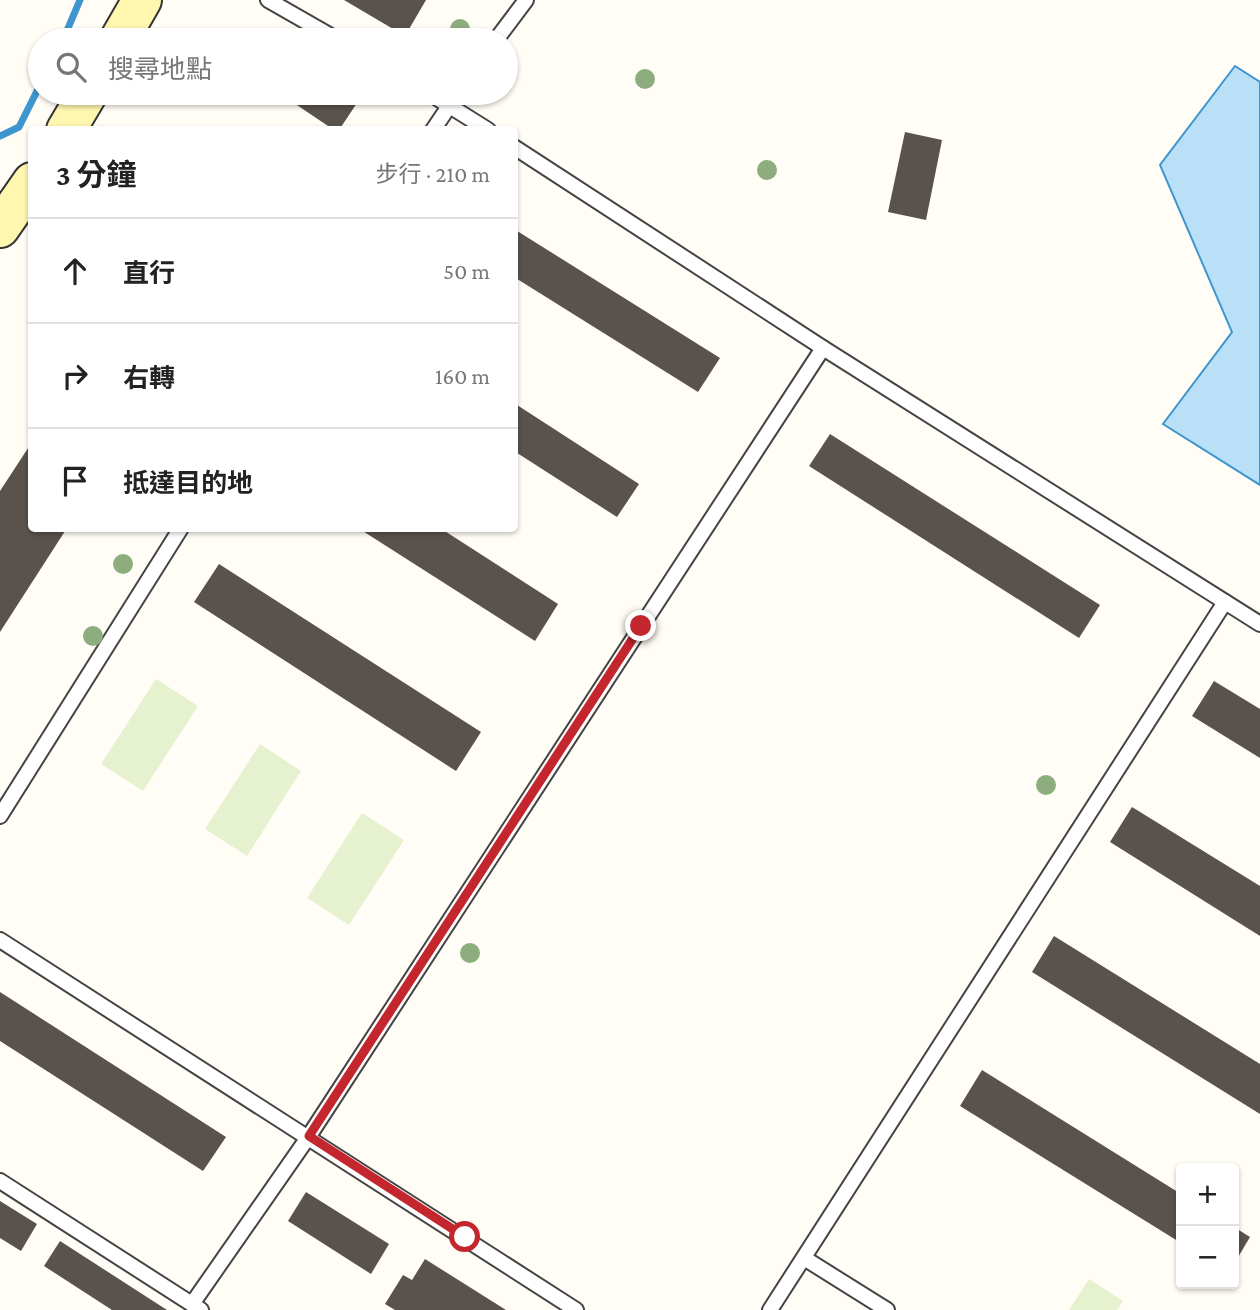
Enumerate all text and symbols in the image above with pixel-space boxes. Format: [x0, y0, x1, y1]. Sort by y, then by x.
search box [28, 28, 518, 105]
icon: search [52, 48, 90, 86]
text: 搜尋地點 [108, 55, 212, 84]
text: 3 分鐘 [56, 158, 136, 191]
text: 步行 · 210 m [375, 161, 490, 187]
icon: ahead [56, 252, 94, 290]
text: 50 m [443, 258, 490, 284]
text: 直行 [123, 259, 175, 288]
icon: right [56, 357, 94, 395]
text: 160 m [435, 363, 490, 389]
text: 右轉 [123, 364, 175, 393]
icon: arrive [56, 462, 94, 500]
text: 抵達目的地 [123, 469, 253, 498]
route end [625, 610, 656, 641]
map controls [1176, 1163, 1239, 1289]
button: + [1176, 1163, 1239, 1226]
route start [449, 1221, 480, 1252]
button: − [1176, 1226, 1239, 1289]

